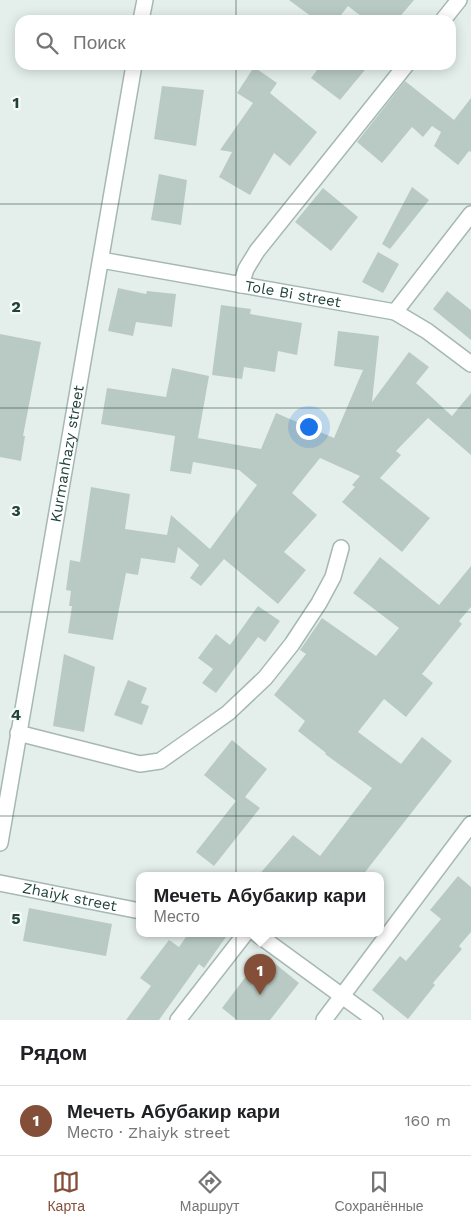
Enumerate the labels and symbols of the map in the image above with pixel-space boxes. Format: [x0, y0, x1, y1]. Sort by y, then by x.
text: 1 [13, 93, 19, 112]
street label: Tole Bi street [244, 277, 343, 311]
text: 2 [11, 297, 21, 316]
street label: Kurmanhazy street [46, 383, 88, 524]
your location [296, 414, 322, 440]
text: 3 [11, 501, 21, 520]
text: 4 [11, 705, 21, 724]
street label: Zhaiyk street [21, 879, 119, 915]
text: 5 [11, 909, 21, 928]
pin: 1 [244, 954, 276, 995]

